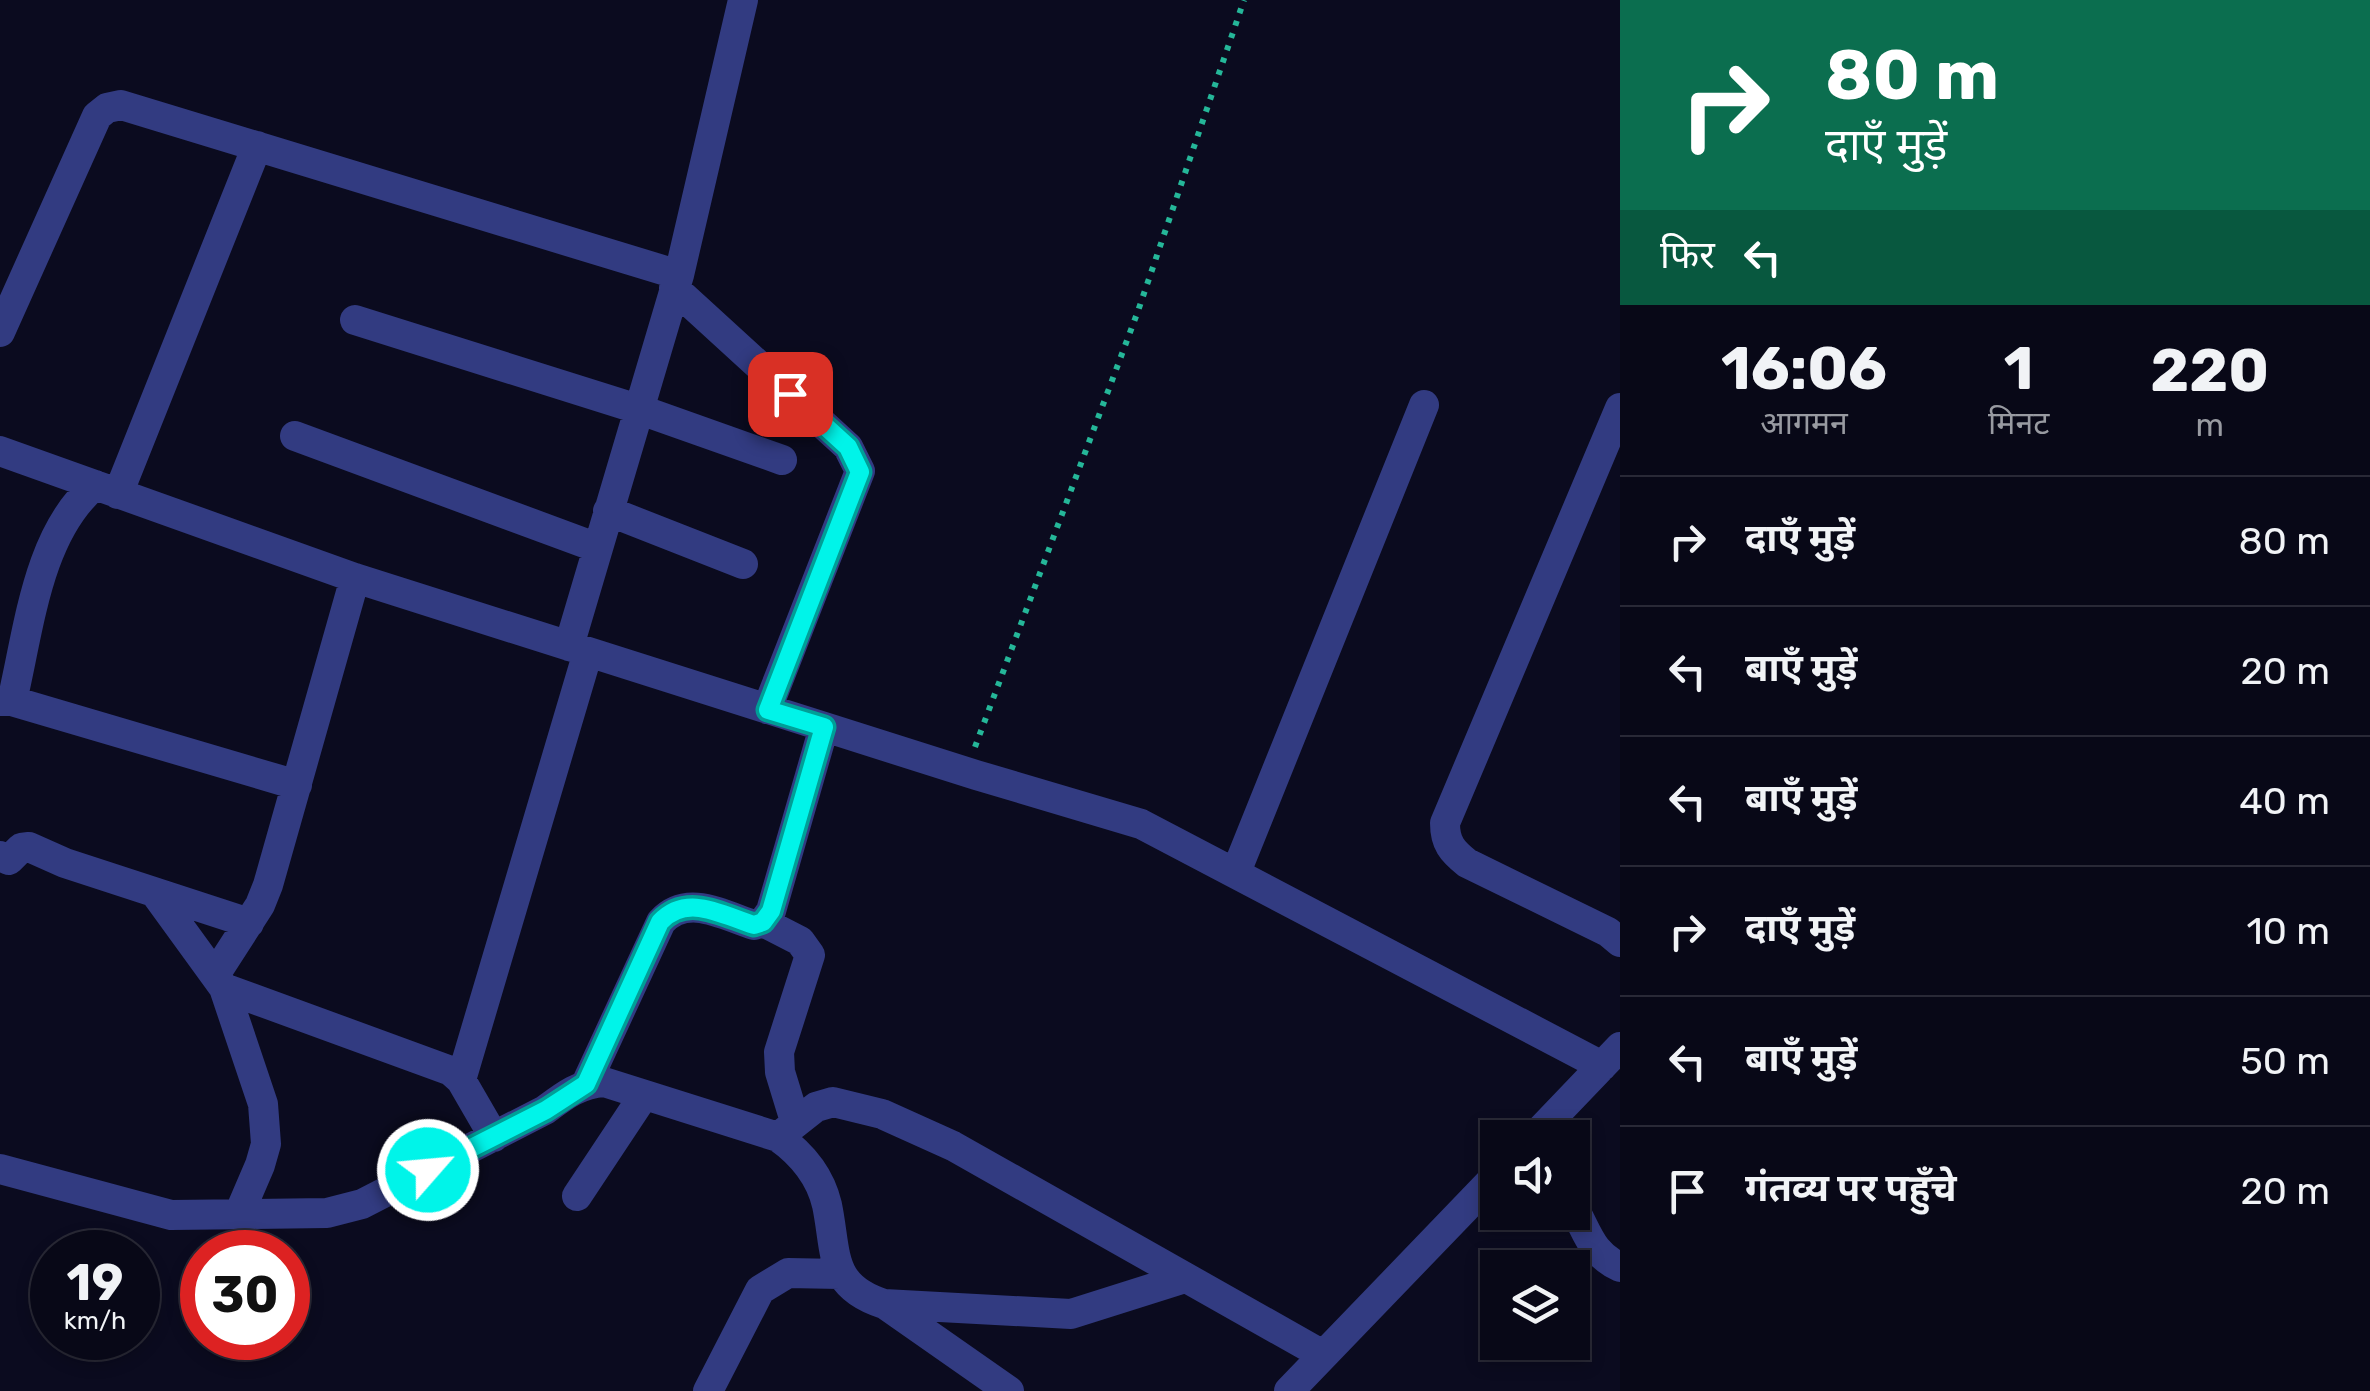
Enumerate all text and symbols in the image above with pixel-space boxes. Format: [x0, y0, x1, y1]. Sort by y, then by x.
text: 80 m [1825, 34, 1999, 117]
icon: right [1660, 40, 1790, 170]
text: दाएँ मुड़ें [1825, 118, 1947, 171]
icon: left [1735, 230, 1790, 285]
text: फिर [1660, 232, 1715, 278]
text: 16:06 [1721, 333, 1887, 404]
text: 1 [2004, 333, 2034, 404]
text: 220 [2150, 335, 2269, 406]
pin [748, 352, 833, 437]
icon: arrive [763, 367, 818, 422]
text: आगमन [1760, 404, 1848, 442]
text: मिनट [1988, 404, 2049, 442]
text: m [2195, 406, 2224, 444]
icon: right [1660, 514, 1715, 569]
text: दाएँ मुड़ें [1745, 515, 1855, 561]
text: 80 m [2239, 518, 2330, 564]
icon: left [1660, 644, 1715, 699]
text: बाएँ मुड़ें [1745, 645, 1857, 691]
text: 20 m [2240, 648, 2330, 694]
icon: left [1660, 774, 1715, 829]
text: बाएँ मुड़ें [1745, 775, 1857, 821]
text: 40 m [2239, 778, 2330, 824]
icon: right [1660, 904, 1715, 959]
text: दाएँ मुड़ें [1745, 905, 1855, 951]
text: 10 m [2247, 908, 2330, 954]
icon: left [1660, 1034, 1715, 1089]
text: बाएँ मुड़ें [1745, 1035, 1857, 1081]
text: 50 m [2240, 1038, 2330, 1084]
position arrow [376, 1118, 480, 1222]
map controls [1480, 1120, 1590, 1360]
button: sound [1480, 1120, 1590, 1230]
icon: arrive [1660, 1164, 1715, 1219]
text: गंतव्य पर पहुँचे [1745, 1165, 1957, 1211]
text: 20 m [2240, 1168, 2330, 1214]
speed limit sign: 30 [180, 1230, 310, 1360]
button: layers [1480, 1250, 1590, 1360]
text: 19 [67, 1253, 123, 1313]
text: km/h [64, 1306, 126, 1335]

